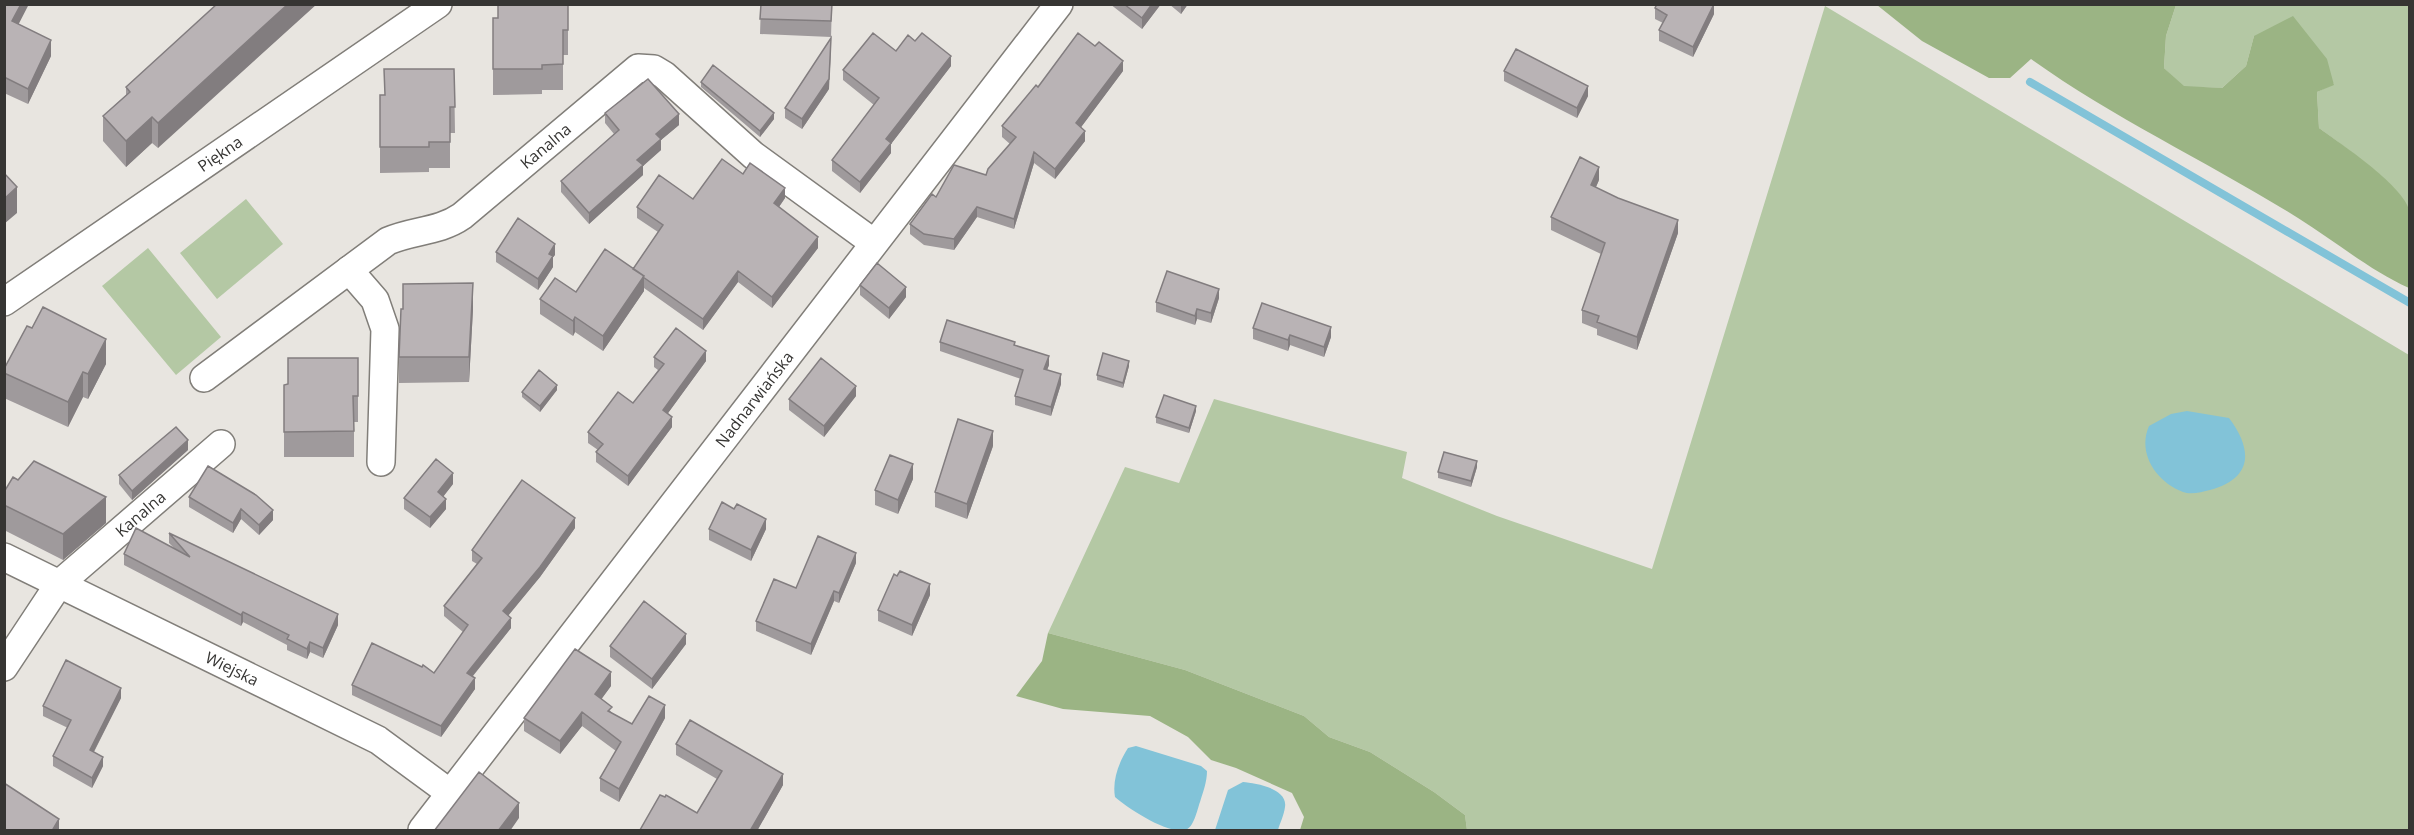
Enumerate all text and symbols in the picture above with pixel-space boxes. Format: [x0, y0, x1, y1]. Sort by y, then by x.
street label: Kanalna [515, 118, 576, 174]
street label: Piękna [193, 131, 247, 177]
street label: Nadnarwiańska [710, 347, 798, 452]
street label: Kanalna [110, 486, 170, 542]
street label: Wiejska [202, 646, 262, 691]

